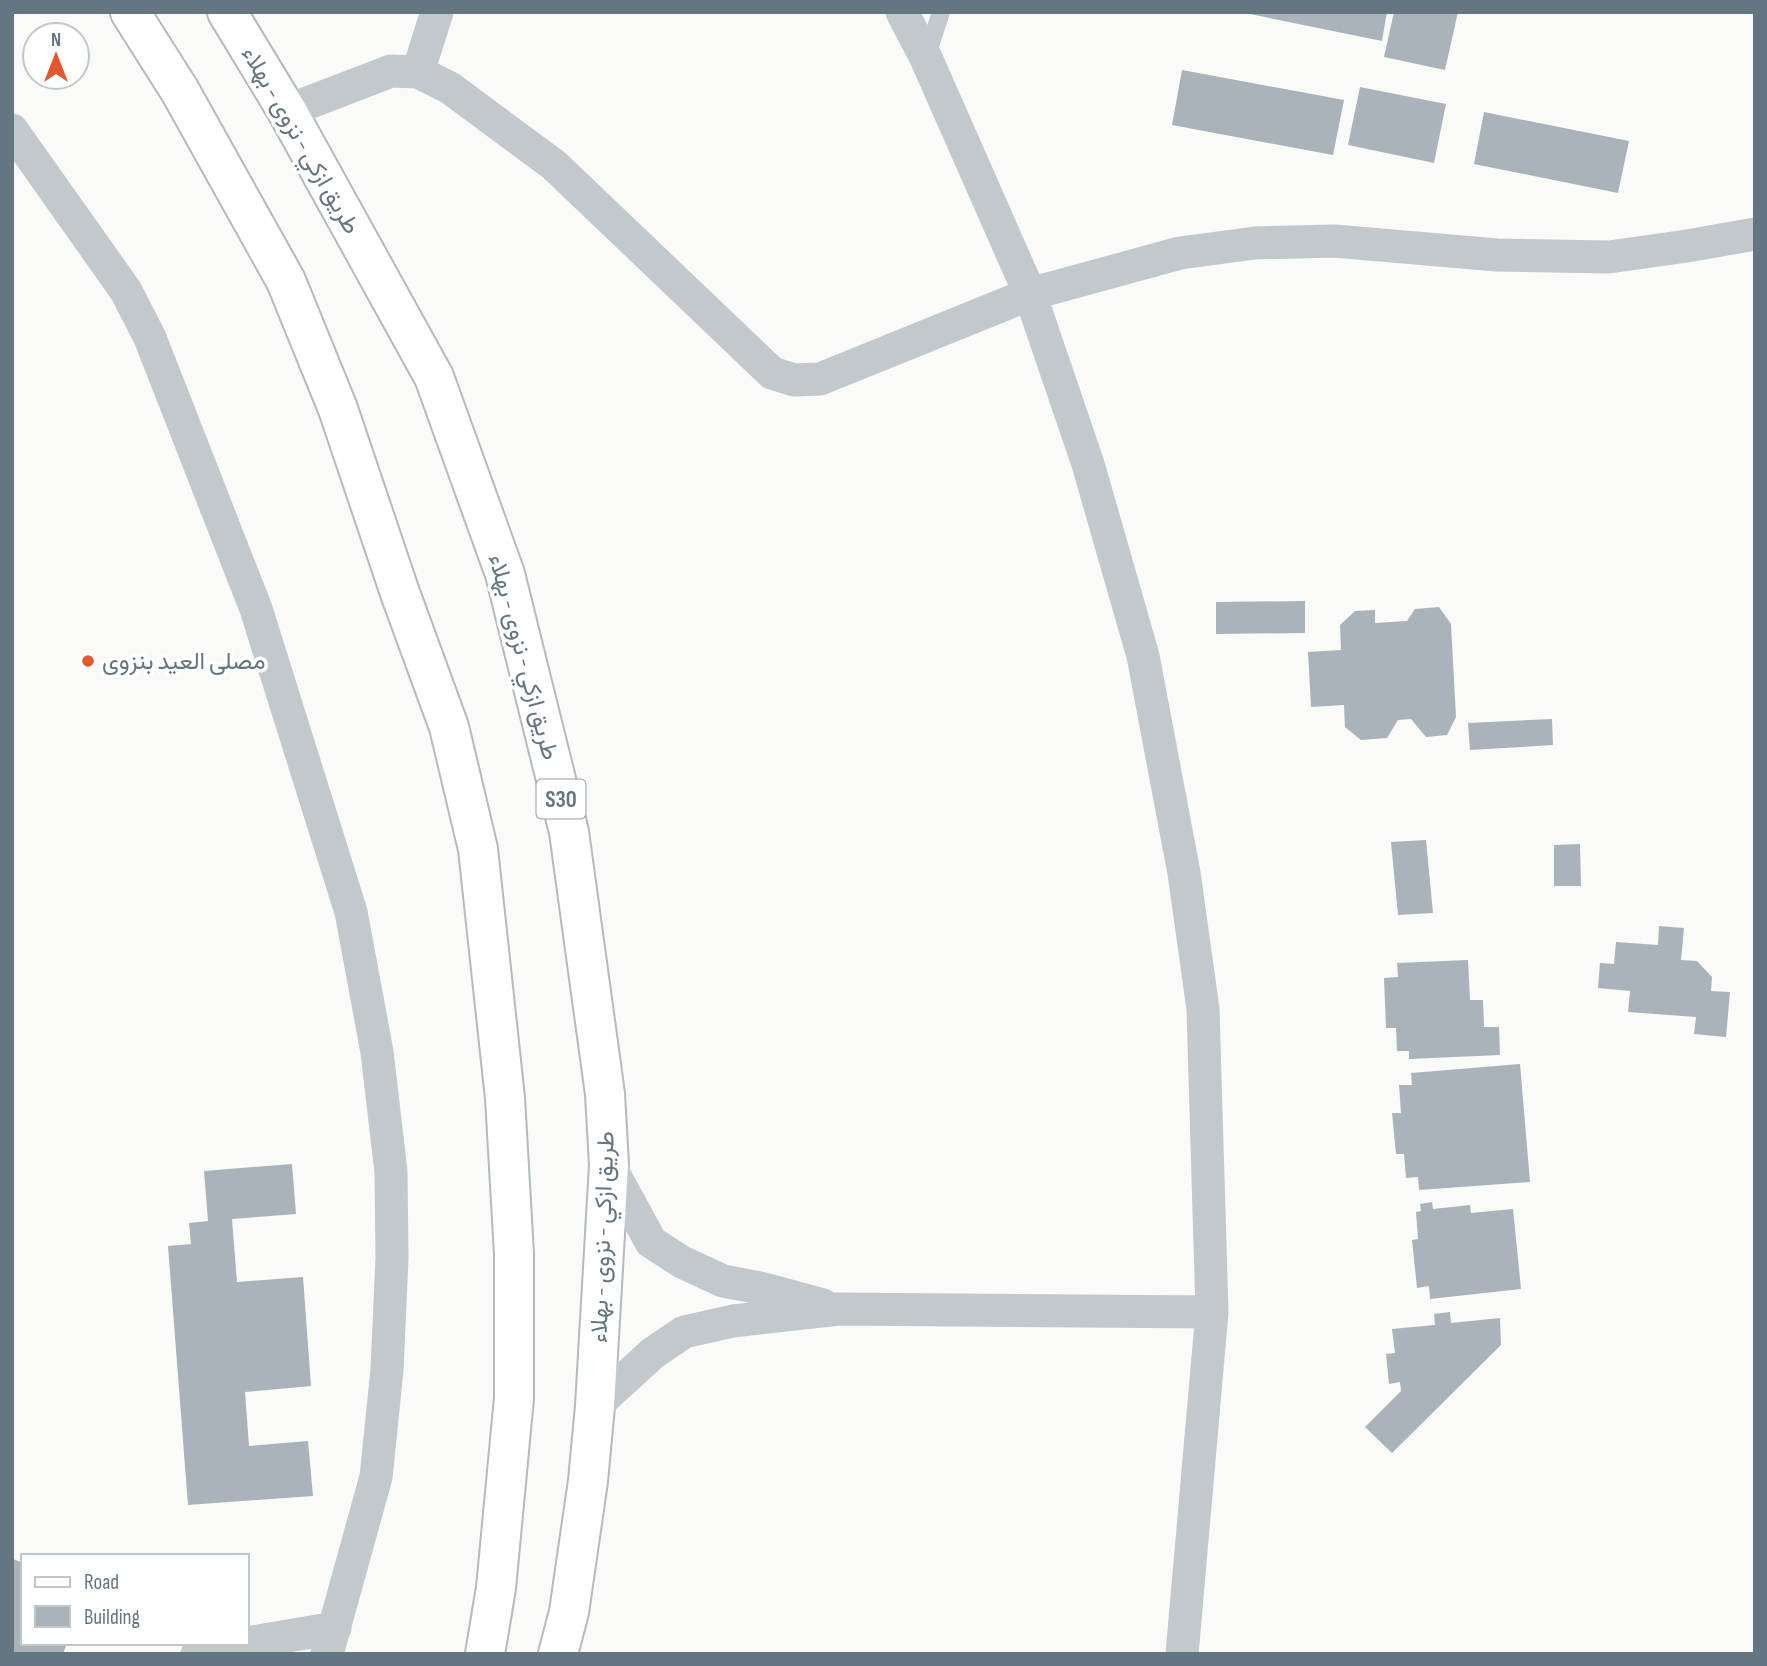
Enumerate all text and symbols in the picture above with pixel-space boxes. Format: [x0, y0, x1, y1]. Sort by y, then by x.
north arrow [21, 21, 91, 91]
text: N [51, 29, 61, 52]
street label: طريق ازكي - نزوى - بهلاء [232, 41, 366, 241]
street label: طريق ازكي - نزوى - بهلاء [478, 551, 565, 764]
place label: مصلى العيد بنزوى [102, 647, 266, 676]
marker: مصلى العيد بنزوى [80, 653, 96, 669]
road number: S30 [536, 779, 586, 818]
street label: طريق ازكي - نزوى - بهلاء [584, 1131, 625, 1344]
legend [21, 1554, 248, 1645]
text: Road [84, 1570, 119, 1595]
text: Building [84, 1605, 140, 1630]

